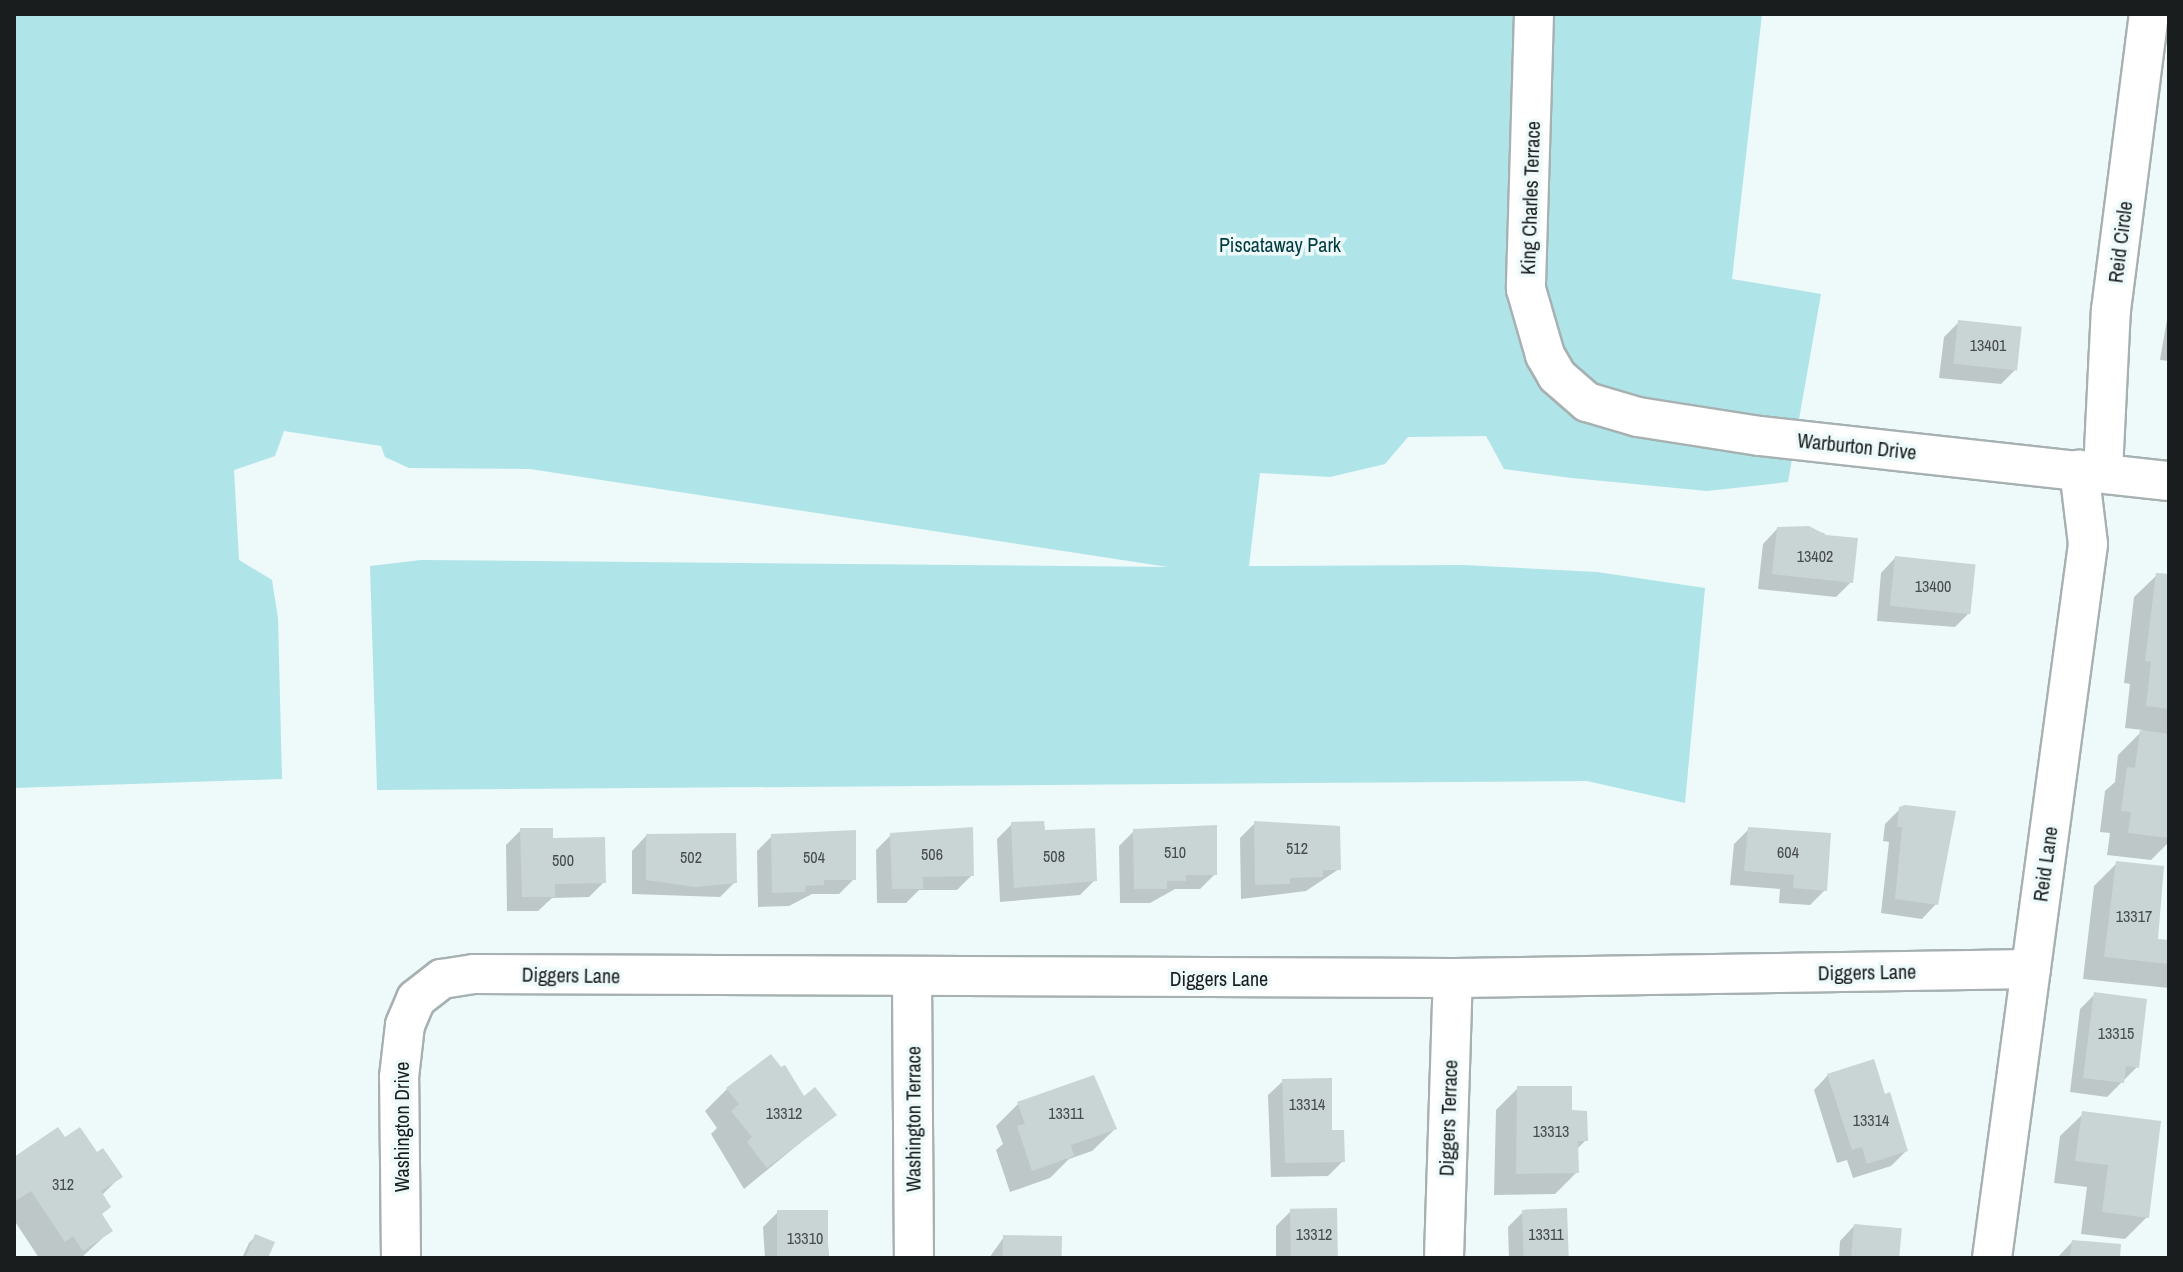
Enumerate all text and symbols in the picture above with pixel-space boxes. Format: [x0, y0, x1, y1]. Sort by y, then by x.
street label: King Charles Terrace [1515, 121, 1545, 275]
street label: Reid Circle [2103, 200, 2137, 284]
park label: Piscataway Park [1219, 232, 1341, 256]
house number: 13401 [1970, 335, 2006, 355]
street label: Warburton Drive [1796, 428, 1918, 464]
house number: 13402 [1797, 546, 1833, 566]
house number: 13400 [1915, 576, 1951, 596]
street label: Reid Lane [2028, 825, 2062, 903]
house number: 512 [1286, 838, 1308, 858]
house number: 510 [1164, 842, 1186, 862]
house number: 604 [1777, 842, 1799, 862]
house number: 506 [921, 844, 943, 864]
house number: 508 [1043, 846, 1065, 866]
house number: 502 [680, 847, 702, 867]
house number: 504 [803, 847, 825, 867]
house number: 500 [552, 850, 574, 870]
house number: 13317 [2116, 906, 2152, 926]
street label: Diggers Lane [1818, 959, 1916, 985]
street label: Diggers Lane [522, 962, 620, 988]
street label: Diggers Lane [1170, 966, 1268, 990]
house number: 13315 [2098, 1023, 2134, 1043]
street label: Washington Terrace [901, 1046, 925, 1192]
street label: Diggers Terrace [1434, 1059, 1462, 1177]
street label: Washington Drive [389, 1062, 413, 1192]
house number: 13314 [1289, 1094, 1325, 1114]
house number: 13312 [766, 1103, 802, 1123]
house number: 13311 [1048, 1103, 1084, 1123]
house number: 13314 [1853, 1110, 1889, 1130]
house number: 13313 [1533, 1121, 1569, 1141]
house number: 312 [52, 1174, 74, 1194]
house number: 13312 [1296, 1224, 1332, 1244]
house number: 13311 [1528, 1224, 1564, 1244]
house number: 13310 [787, 1228, 823, 1248]

